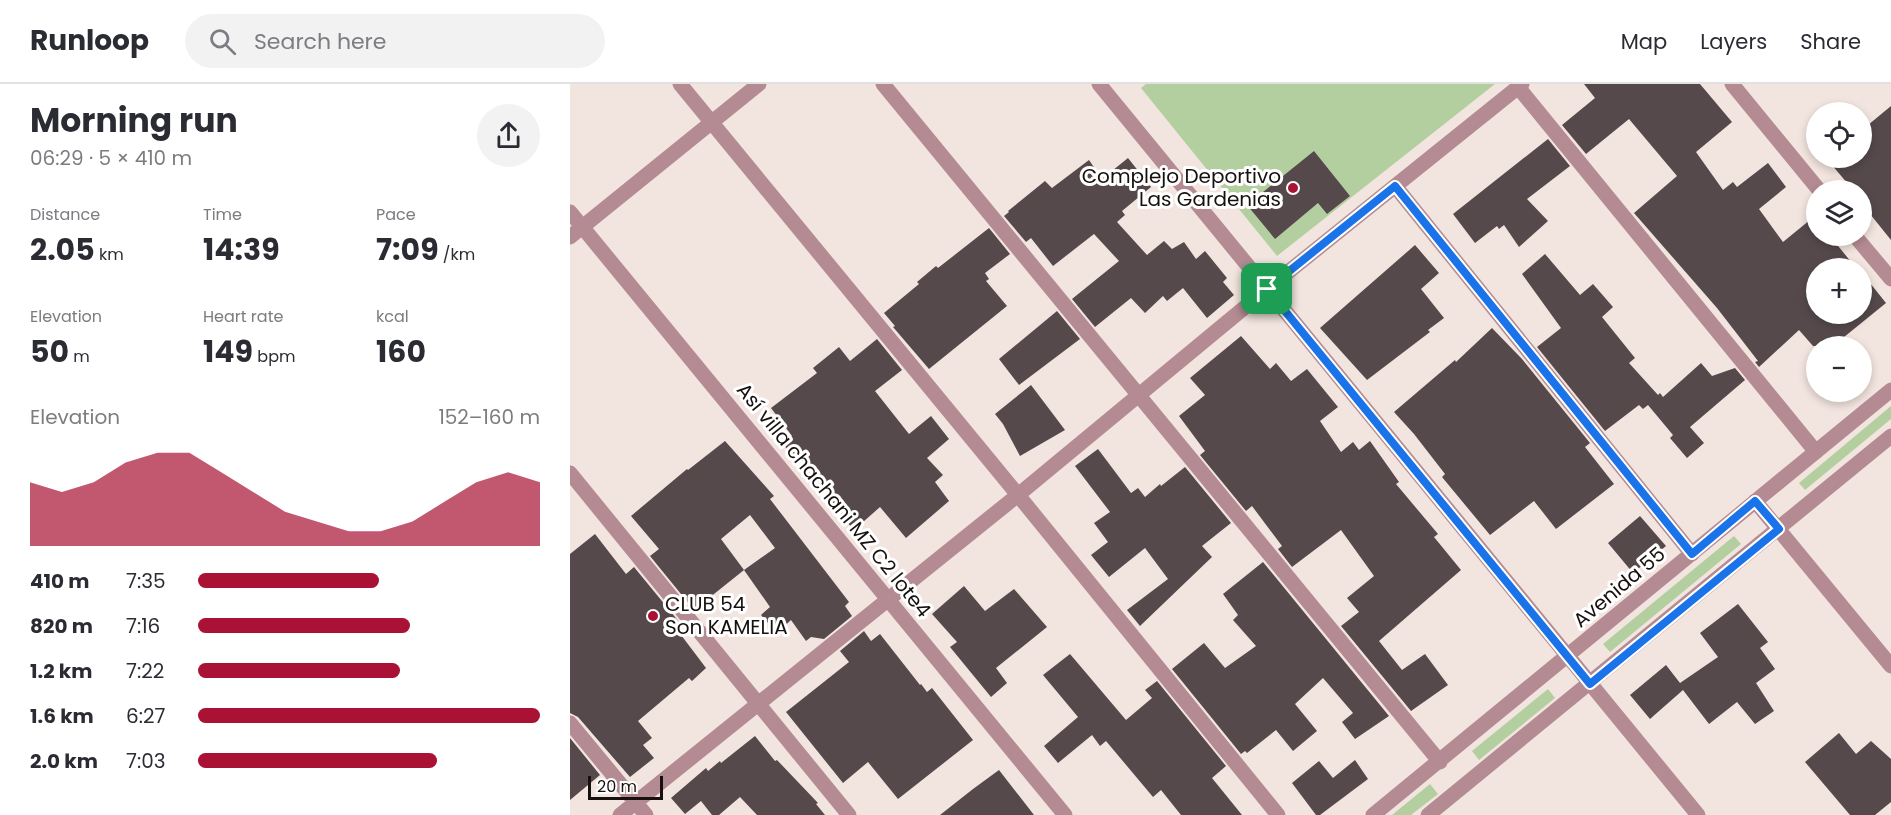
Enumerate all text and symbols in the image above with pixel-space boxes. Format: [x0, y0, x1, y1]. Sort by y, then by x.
search box [185, 14, 605, 68]
text: Runloop [30, 21, 149, 60]
icon: search [206, 25, 239, 58]
text: Search here [254, 26, 386, 57]
text: Map [1621, 27, 1667, 56]
text: Layers [1700, 27, 1767, 56]
text: Share [1800, 27, 1861, 56]
text: Morning run [30, 97, 238, 144]
map controls [1806, 102, 1872, 402]
button: locate [1806, 102, 1872, 168]
button: share [477, 104, 540, 167]
text: 06:29 · 5 × 410 m [30, 144, 192, 172]
place label: Complejo Deportivo Las Gardenias [1082, 162, 1281, 213]
button: layers [1806, 180, 1872, 246]
marker: Complejo Deportivo Las Gardenias [1286, 181, 1300, 195]
text: Distance [30, 203, 100, 226]
text: Time [203, 203, 242, 226]
text: Pace [376, 203, 416, 226]
text: 2.05 [30, 228, 95, 271]
text: 14:39 [203, 228, 280, 271]
text: 7:09 [376, 228, 439, 271]
text: km [95, 243, 124, 266]
text: /km [439, 243, 475, 266]
button: + [1806, 258, 1872, 324]
pin [1241, 263, 1292, 314]
icon: arrive [1250, 272, 1283, 305]
text: Elevation [30, 305, 102, 328]
text: Heart rate [203, 305, 283, 328]
text: kcal [376, 305, 409, 328]
text: 50 [30, 330, 69, 373]
text: 149 [203, 330, 253, 373]
text: 160 [376, 330, 426, 373]
button: − [1806, 336, 1872, 402]
text: m [69, 345, 90, 368]
text: bpm [253, 345, 295, 368]
street label: Así villa chachani MZ C2 lote4 [730, 377, 938, 623]
text: Elevation [30, 403, 120, 431]
text: 152–160 m [438, 403, 540, 431]
street label: Avenida 55 [1567, 540, 1671, 634]
text: 410 m [30, 567, 90, 595]
text: 7:35 [126, 567, 166, 595]
place label: CLUB 54 Son KAMELIA [665, 590, 788, 641]
marker: CLUB 54 Son KAMELIA [646, 609, 660, 623]
text: 820 m [30, 612, 93, 640]
text: 7:16 [126, 612, 160, 640]
text: 1.2 km [30, 657, 92, 685]
text: 7:22 [126, 657, 164, 685]
text: 1.6 km [30, 702, 94, 730]
text: 6:27 [126, 702, 165, 730]
text: 2.0 km [30, 747, 98, 775]
text: 7:03 [126, 747, 166, 775]
scale bar [588, 773, 663, 800]
text: 20 m [597, 775, 637, 798]

